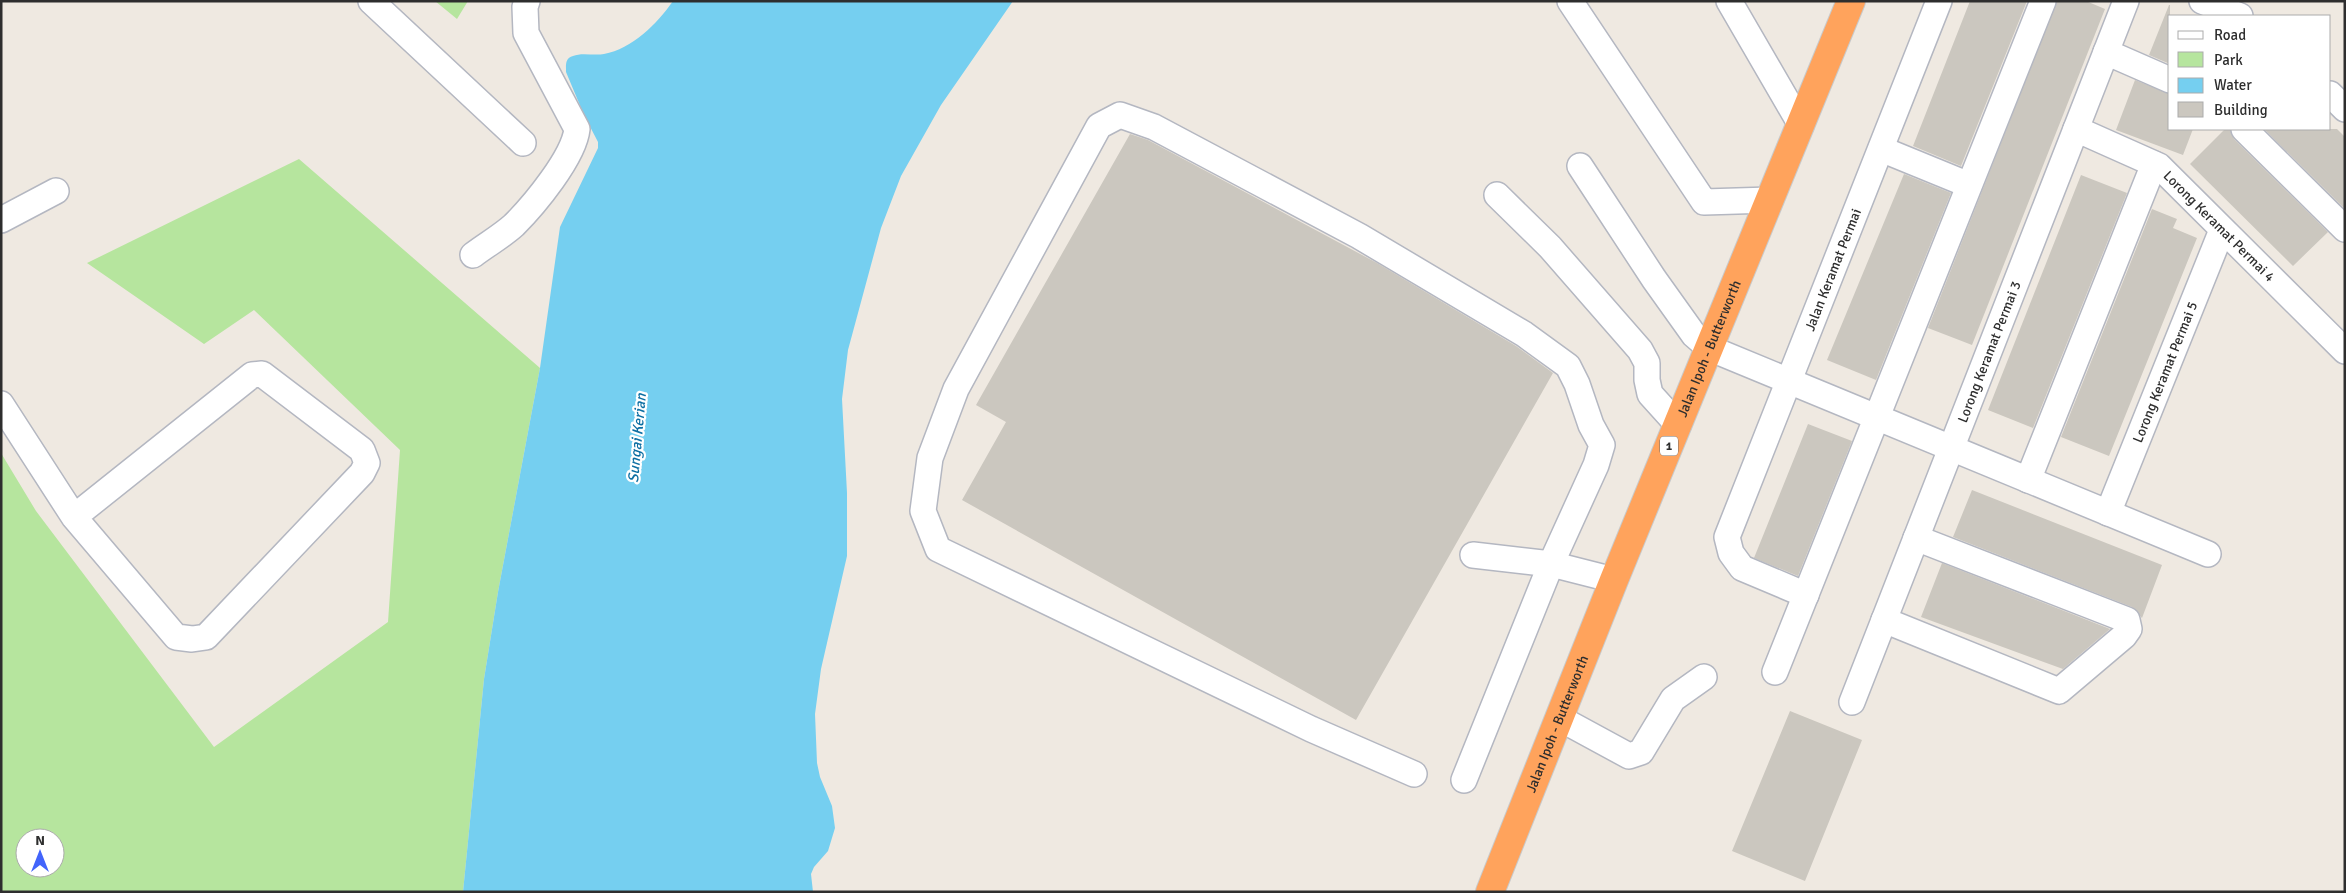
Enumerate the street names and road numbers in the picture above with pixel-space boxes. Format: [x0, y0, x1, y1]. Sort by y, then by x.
street label: Lorong Keramat Permai 4 [2160, 167, 2279, 285]
street label: Jalan Keramat Permai [1801, 206, 1865, 333]
street label: Jalan Ipoh - Butterworth [1673, 278, 1744, 419]
street label: Lorong Keramat Permai 3 [1954, 279, 2024, 425]
street label: Lorong Keramat Permai 5 [2129, 299, 2201, 445]
road number: 1 [1660, 436, 1678, 456]
street label: Jalan Ipoh - Butterworth [1522, 653, 1592, 795]

